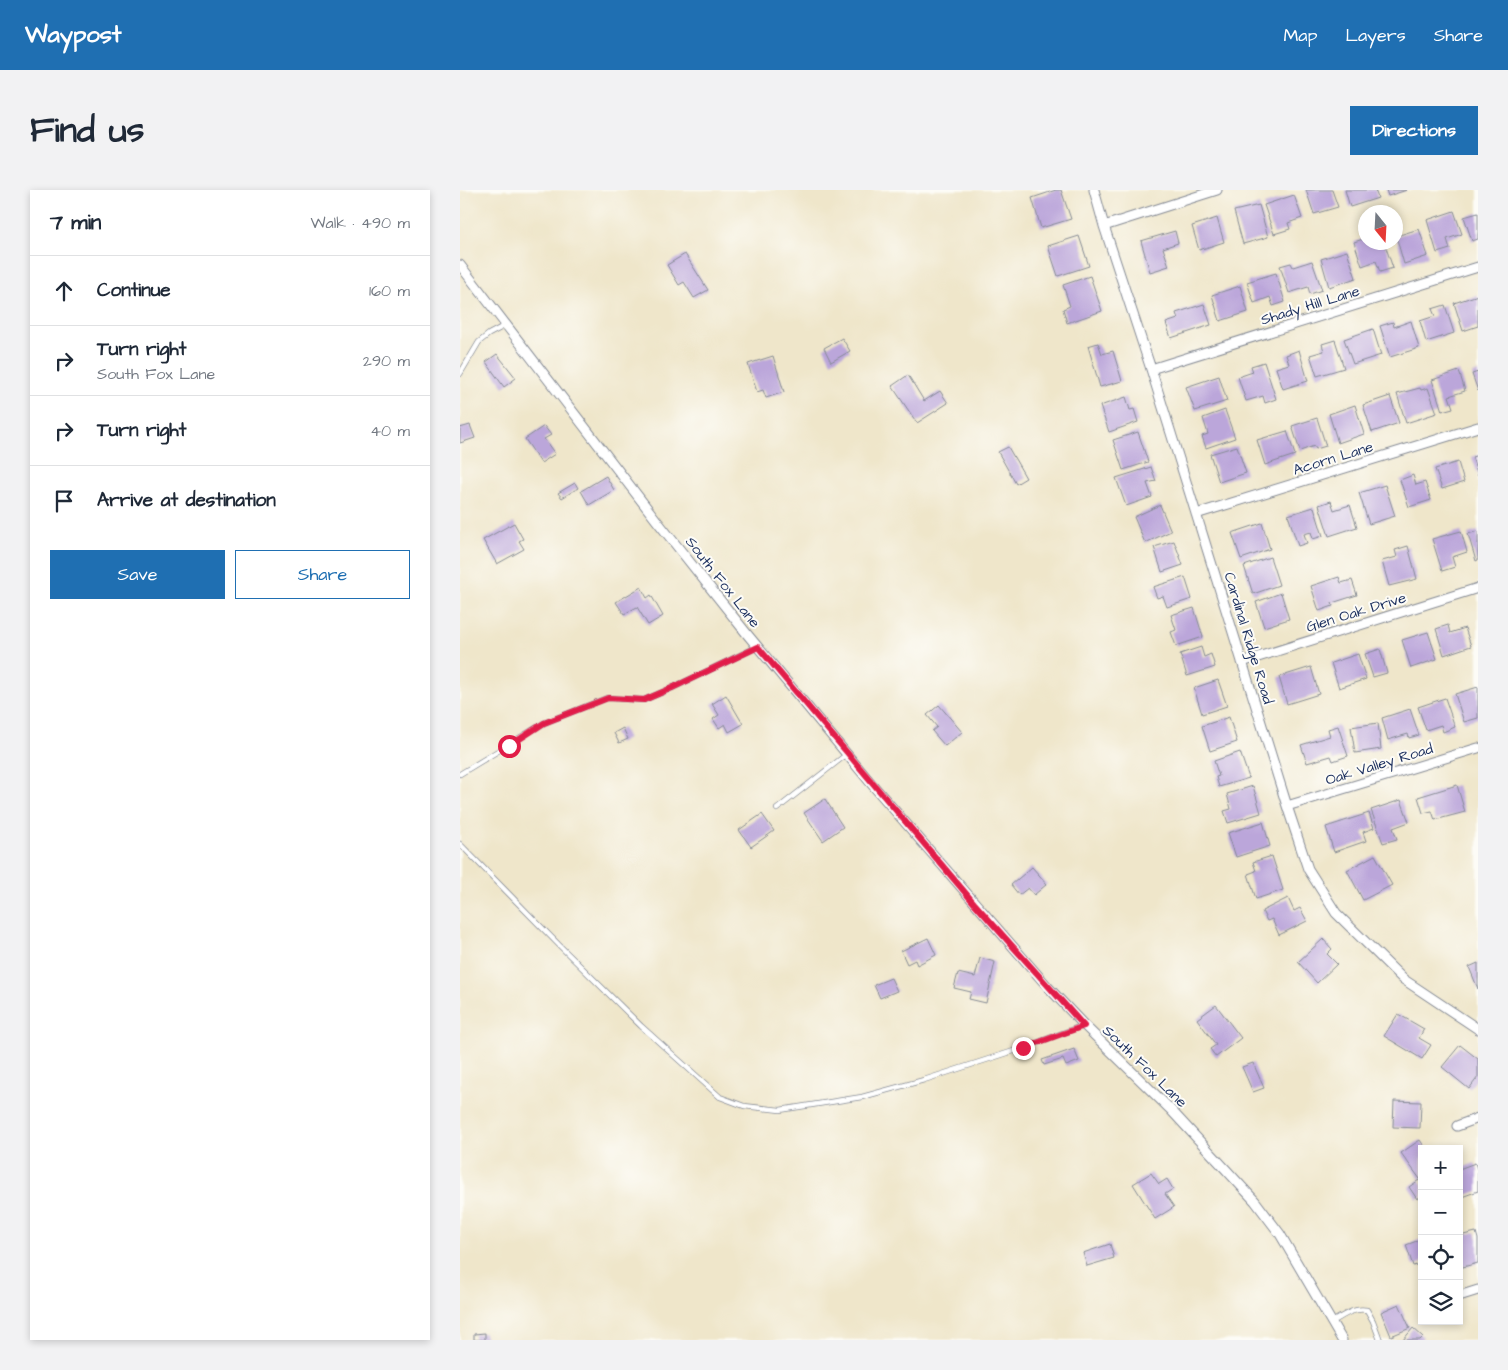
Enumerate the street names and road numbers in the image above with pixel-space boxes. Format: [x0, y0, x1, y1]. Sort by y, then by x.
street label: Shady Hill Lane [1258, 280, 1362, 331]
street label: Acorn Lane [1290, 436, 1376, 481]
street label: South Fox Lane [680, 532, 765, 632]
street label: Cardinal Ridge Road [1218, 570, 1279, 707]
street label: Glen Oak Drive [1304, 587, 1409, 638]
street label: Oak Valley Road [1323, 738, 1436, 792]
street label: South Fox Lane [1098, 1020, 1192, 1112]

